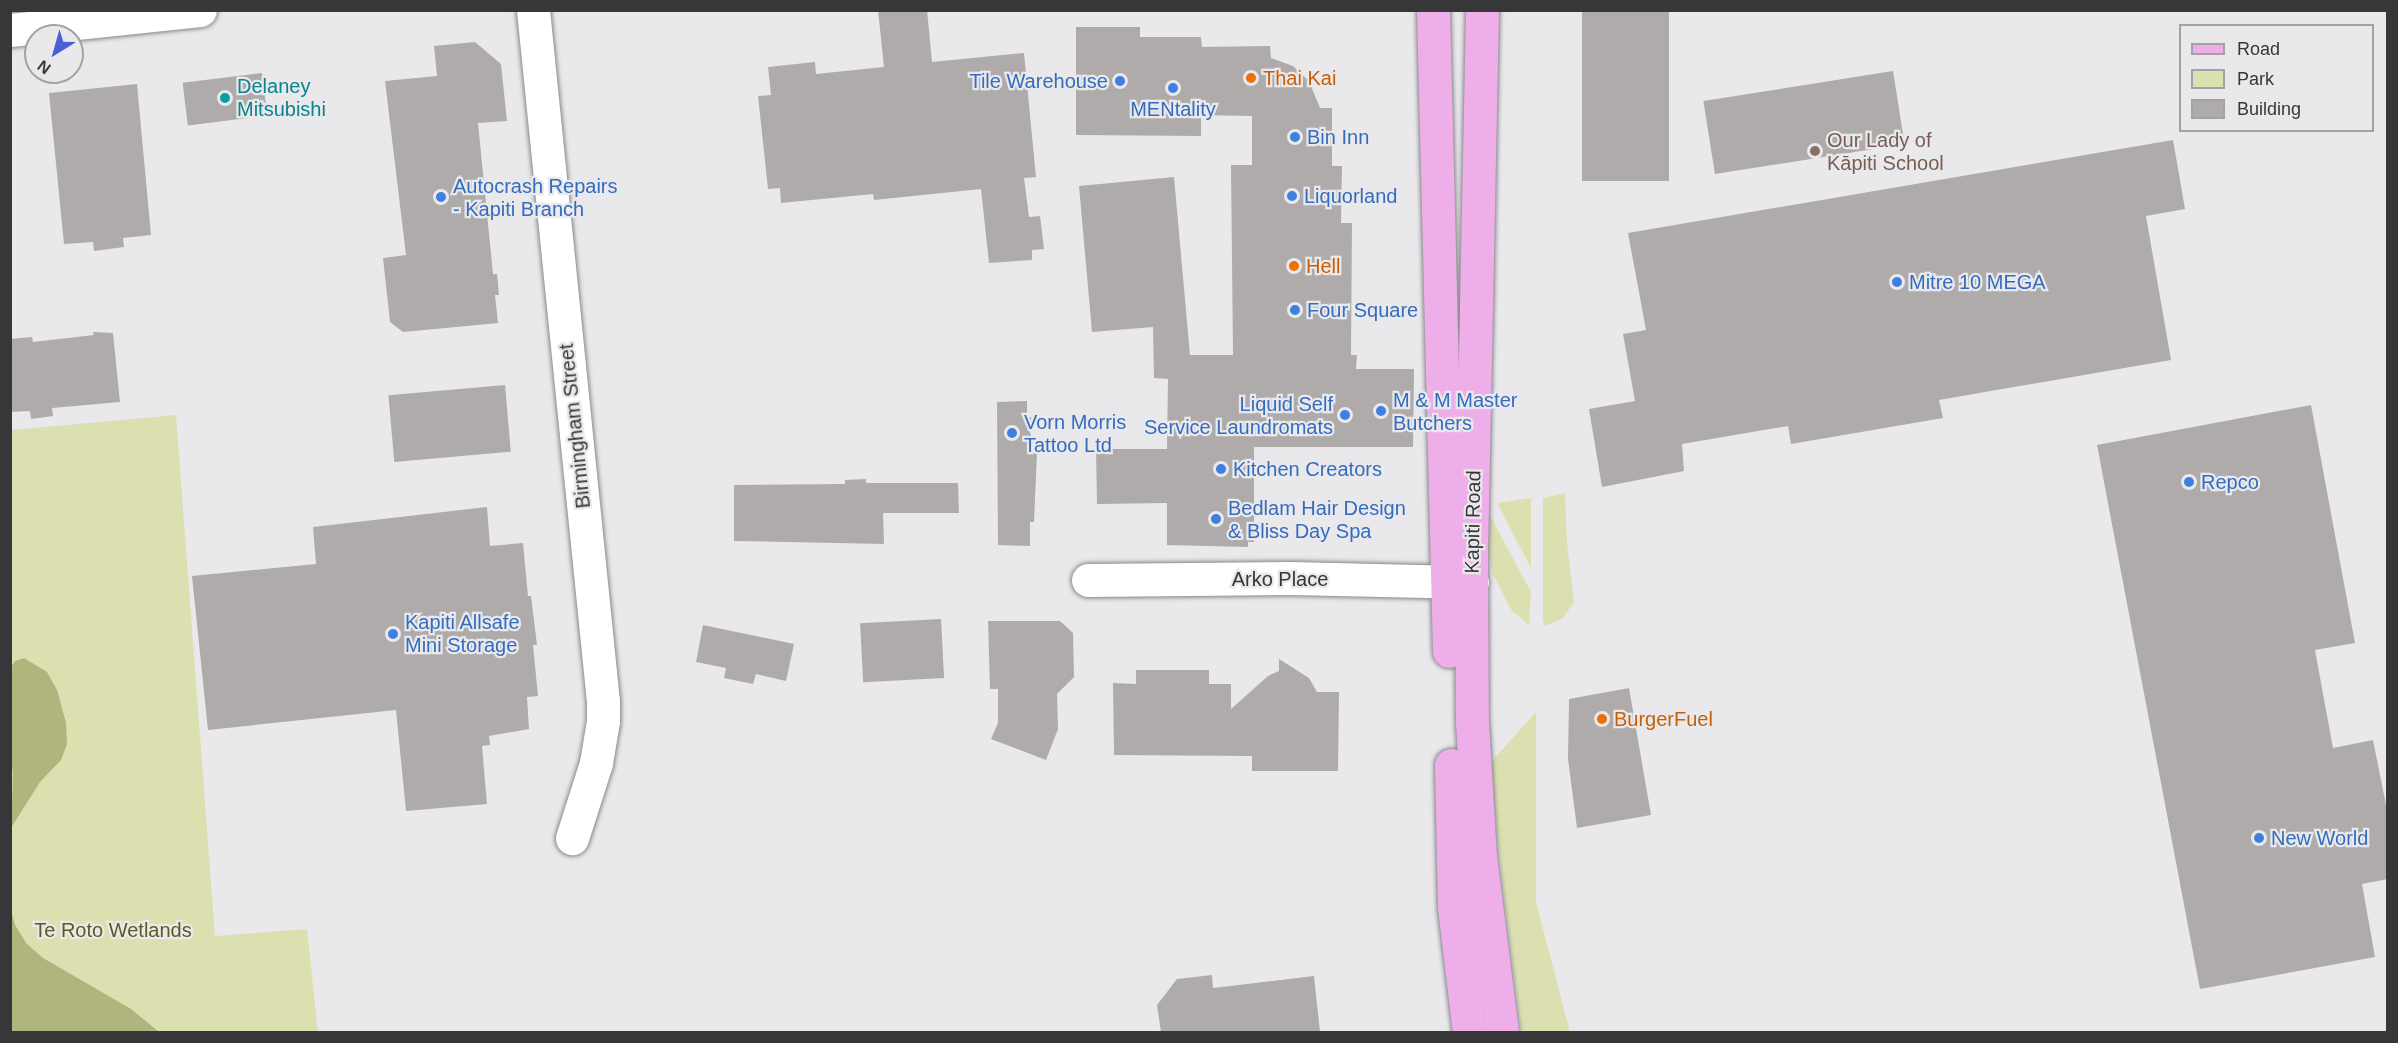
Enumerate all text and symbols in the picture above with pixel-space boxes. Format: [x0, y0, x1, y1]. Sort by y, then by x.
north arrow [24, 24, 84, 84]
legend [2179, 24, 2374, 132]
text: Road [2237, 39, 2280, 59]
text: N [34, 57, 54, 77]
place label: Thai Kai [1263, 66, 1336, 90]
place label: Tile Warehouse [969, 69, 1108, 93]
text: Park [2237, 69, 2274, 89]
marker: Thai Kai [1244, 71, 1258, 85]
place label: Delaney Mitsubishi [237, 74, 326, 121]
marker: Tile Warehouse [1113, 74, 1127, 88]
marker: MENtality [1166, 81, 1180, 95]
marker: Delaney Mitsubishi [218, 91, 232, 105]
place label: MENtality [1130, 97, 1216, 121]
text: Building [2237, 99, 2301, 119]
place label: Bin Inn [1307, 125, 1369, 149]
place label: Our Lady of Kāpiti School [1827, 128, 1944, 175]
marker: Bin Inn [1288, 130, 1302, 144]
marker: Our Lady of Kāpiti School [1808, 144, 1822, 158]
place label: Autocrash Repairs - Kapiti Branch [453, 174, 618, 221]
place label: Liquorland [1304, 184, 1397, 208]
marker: Liquorland [1285, 189, 1299, 203]
marker: Autocrash Repairs - Kapiti Branch [434, 190, 448, 204]
place label: Hell [1306, 254, 1340, 278]
marker: Hell [1287, 259, 1301, 273]
place label: Mitre 10 MEGA [1909, 270, 2046, 294]
marker: Mitre 10 MEGA [1890, 275, 1904, 289]
place label: Four Square [1307, 298, 1418, 322]
marker: Four Square [1288, 303, 1302, 317]
street label: Birmingham Street [554, 342, 596, 510]
place label: M & M Master Butchers [1393, 388, 1517, 435]
place label: Liquid Self Service Laundromats [1144, 392, 1333, 439]
marker: M & M Master Butchers [1374, 404, 1388, 418]
marker: Liquid Self Service Laundromats [1338, 408, 1352, 422]
place label: Vorn Morris Tattoo Ltd [1024, 410, 1126, 457]
marker: Vorn Morris Tattoo Ltd [1005, 426, 1019, 440]
place label: Kitchen Creators [1233, 457, 1382, 481]
marker: Kitchen Creators [1214, 462, 1228, 476]
street label: Kapiti Road [1460, 470, 1486, 574]
place label: Repco [2201, 470, 2259, 494]
marker: Repco [2182, 475, 2196, 489]
place label: Bedlam Hair Design & Bliss Day Spa [1228, 496, 1406, 543]
marker: Bedlam Hair Design & Bliss Day Spa [1209, 512, 1223, 526]
street label: Arko Place [1232, 567, 1328, 591]
place label: Kapiti Allsafe Mini Storage [405, 610, 521, 657]
marker: Kapiti Allsafe Mini Storage [386, 627, 400, 641]
place label: BurgerFuel [1614, 707, 1713, 731]
marker: BurgerFuel [1595, 712, 1609, 726]
place label: New World [2271, 826, 2368, 850]
marker: New World [2252, 831, 2266, 845]
park label: Te Roto Wetlands [34, 918, 192, 942]

